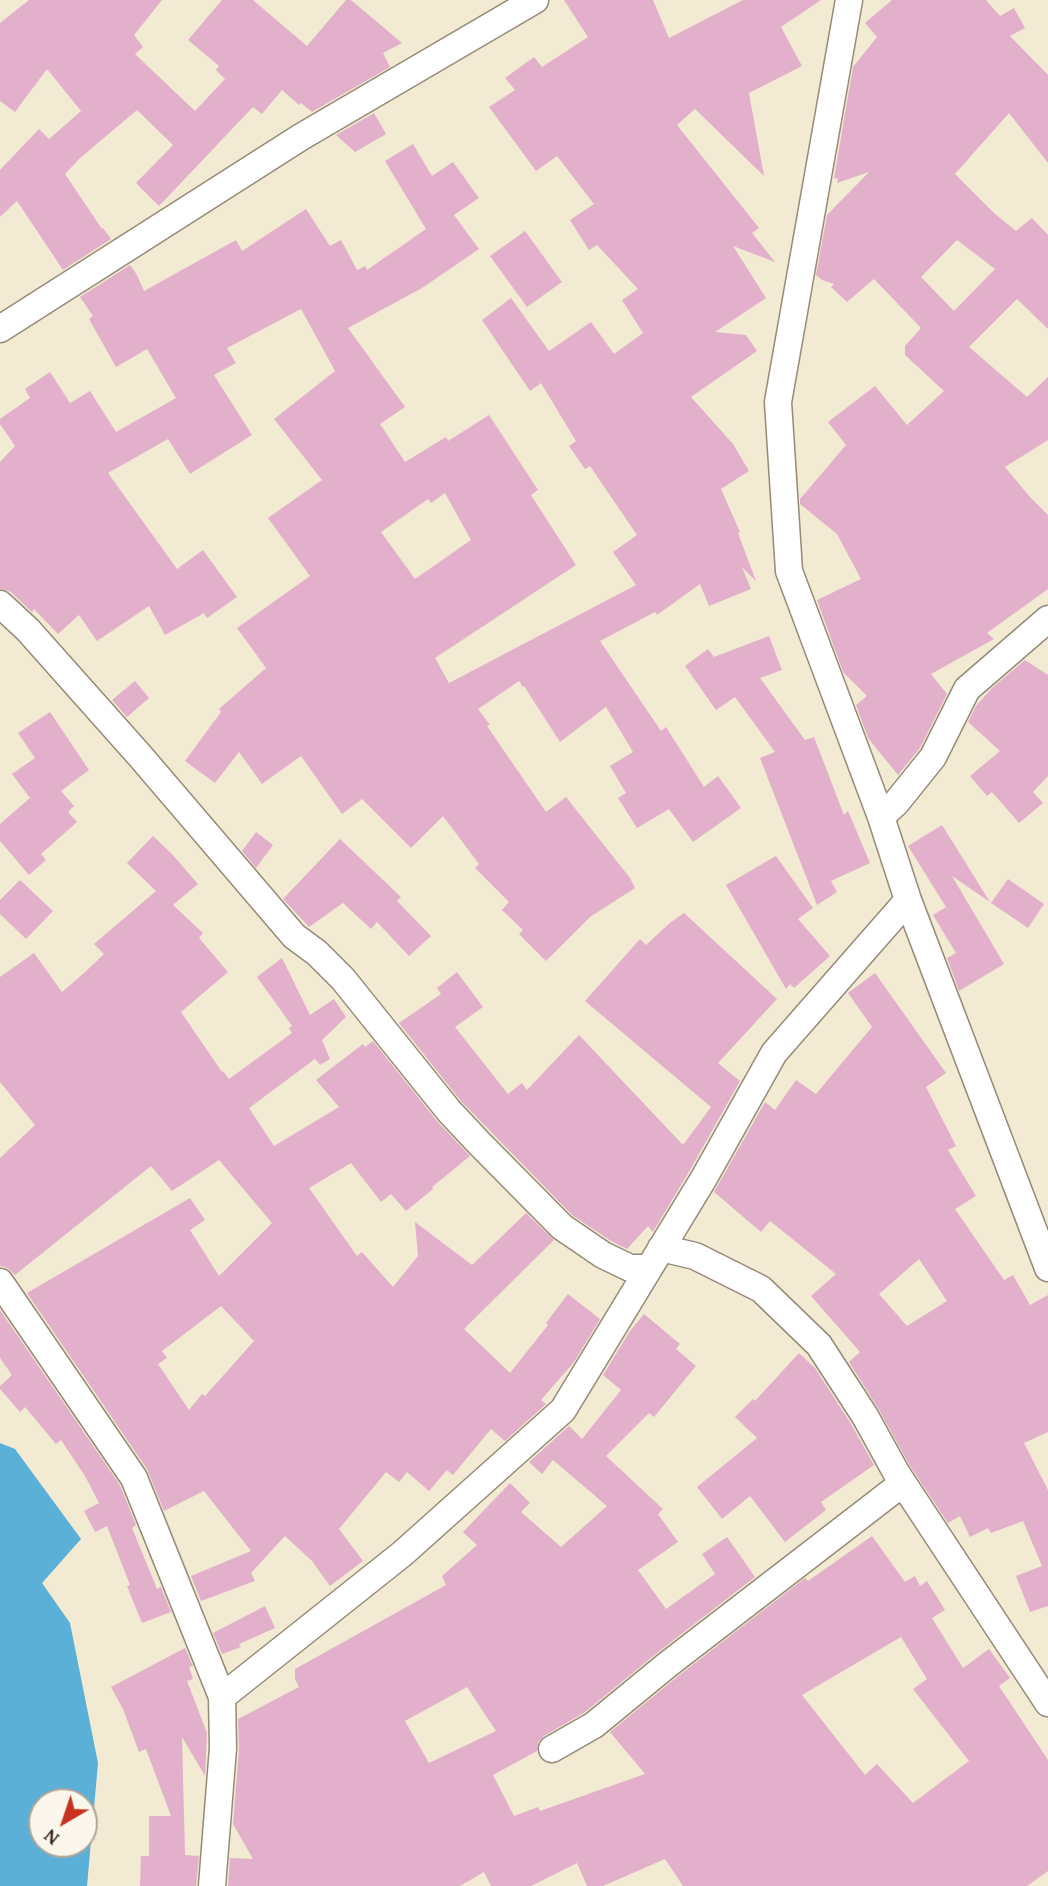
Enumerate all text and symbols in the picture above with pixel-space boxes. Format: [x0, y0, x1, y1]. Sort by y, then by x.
north arrow [28, 1788, 98, 1858]
text: N [37, 1823, 65, 1853]

